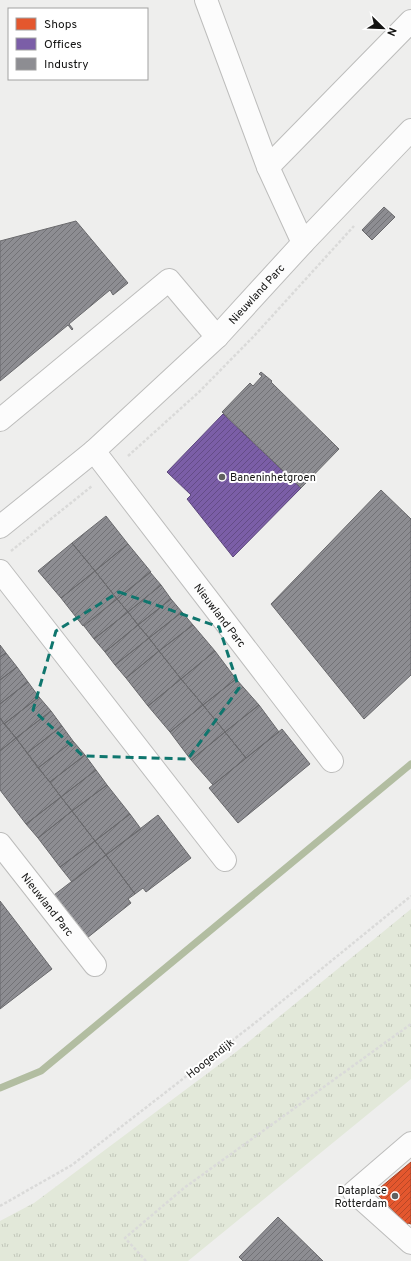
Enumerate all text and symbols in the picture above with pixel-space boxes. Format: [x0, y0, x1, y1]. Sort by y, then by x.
legend [8, 8, 148, 80]
north arrow [363, 8, 403, 48]
text: Shops [44, 17, 77, 33]
text: N [383, 25, 399, 38]
text: Offices [44, 37, 82, 53]
text: Industry [44, 57, 89, 73]
street label: Nieuwland Parc [226, 262, 288, 328]
place label: Baneninhetgroen [230, 471, 316, 485]
marker: Baneninhetgroen [217, 472, 227, 482]
street label: Nieuwland Parc [190, 581, 248, 651]
street label: Nieuwland Parc [18, 871, 76, 940]
street label: Hoogendijk [184, 1036, 237, 1082]
place label: Dataplace Rotterdam [334, 1184, 387, 1211]
marker: Dataplace Rotterdam [390, 1191, 400, 1201]

